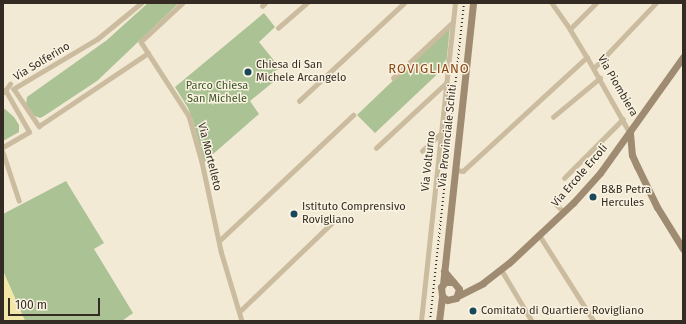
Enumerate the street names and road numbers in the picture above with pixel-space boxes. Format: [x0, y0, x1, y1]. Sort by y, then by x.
street label: Via Solferino [11, 40, 73, 84]
street label: Via Piombiera [594, 53, 640, 119]
street label: Via Provinciale Schiti [436, 84, 460, 188]
street label: Via Mortelleto [194, 122, 224, 192]
street label: Via Volturno [419, 130, 439, 192]
street label: Via Ercole Ercoli [549, 142, 611, 210]

